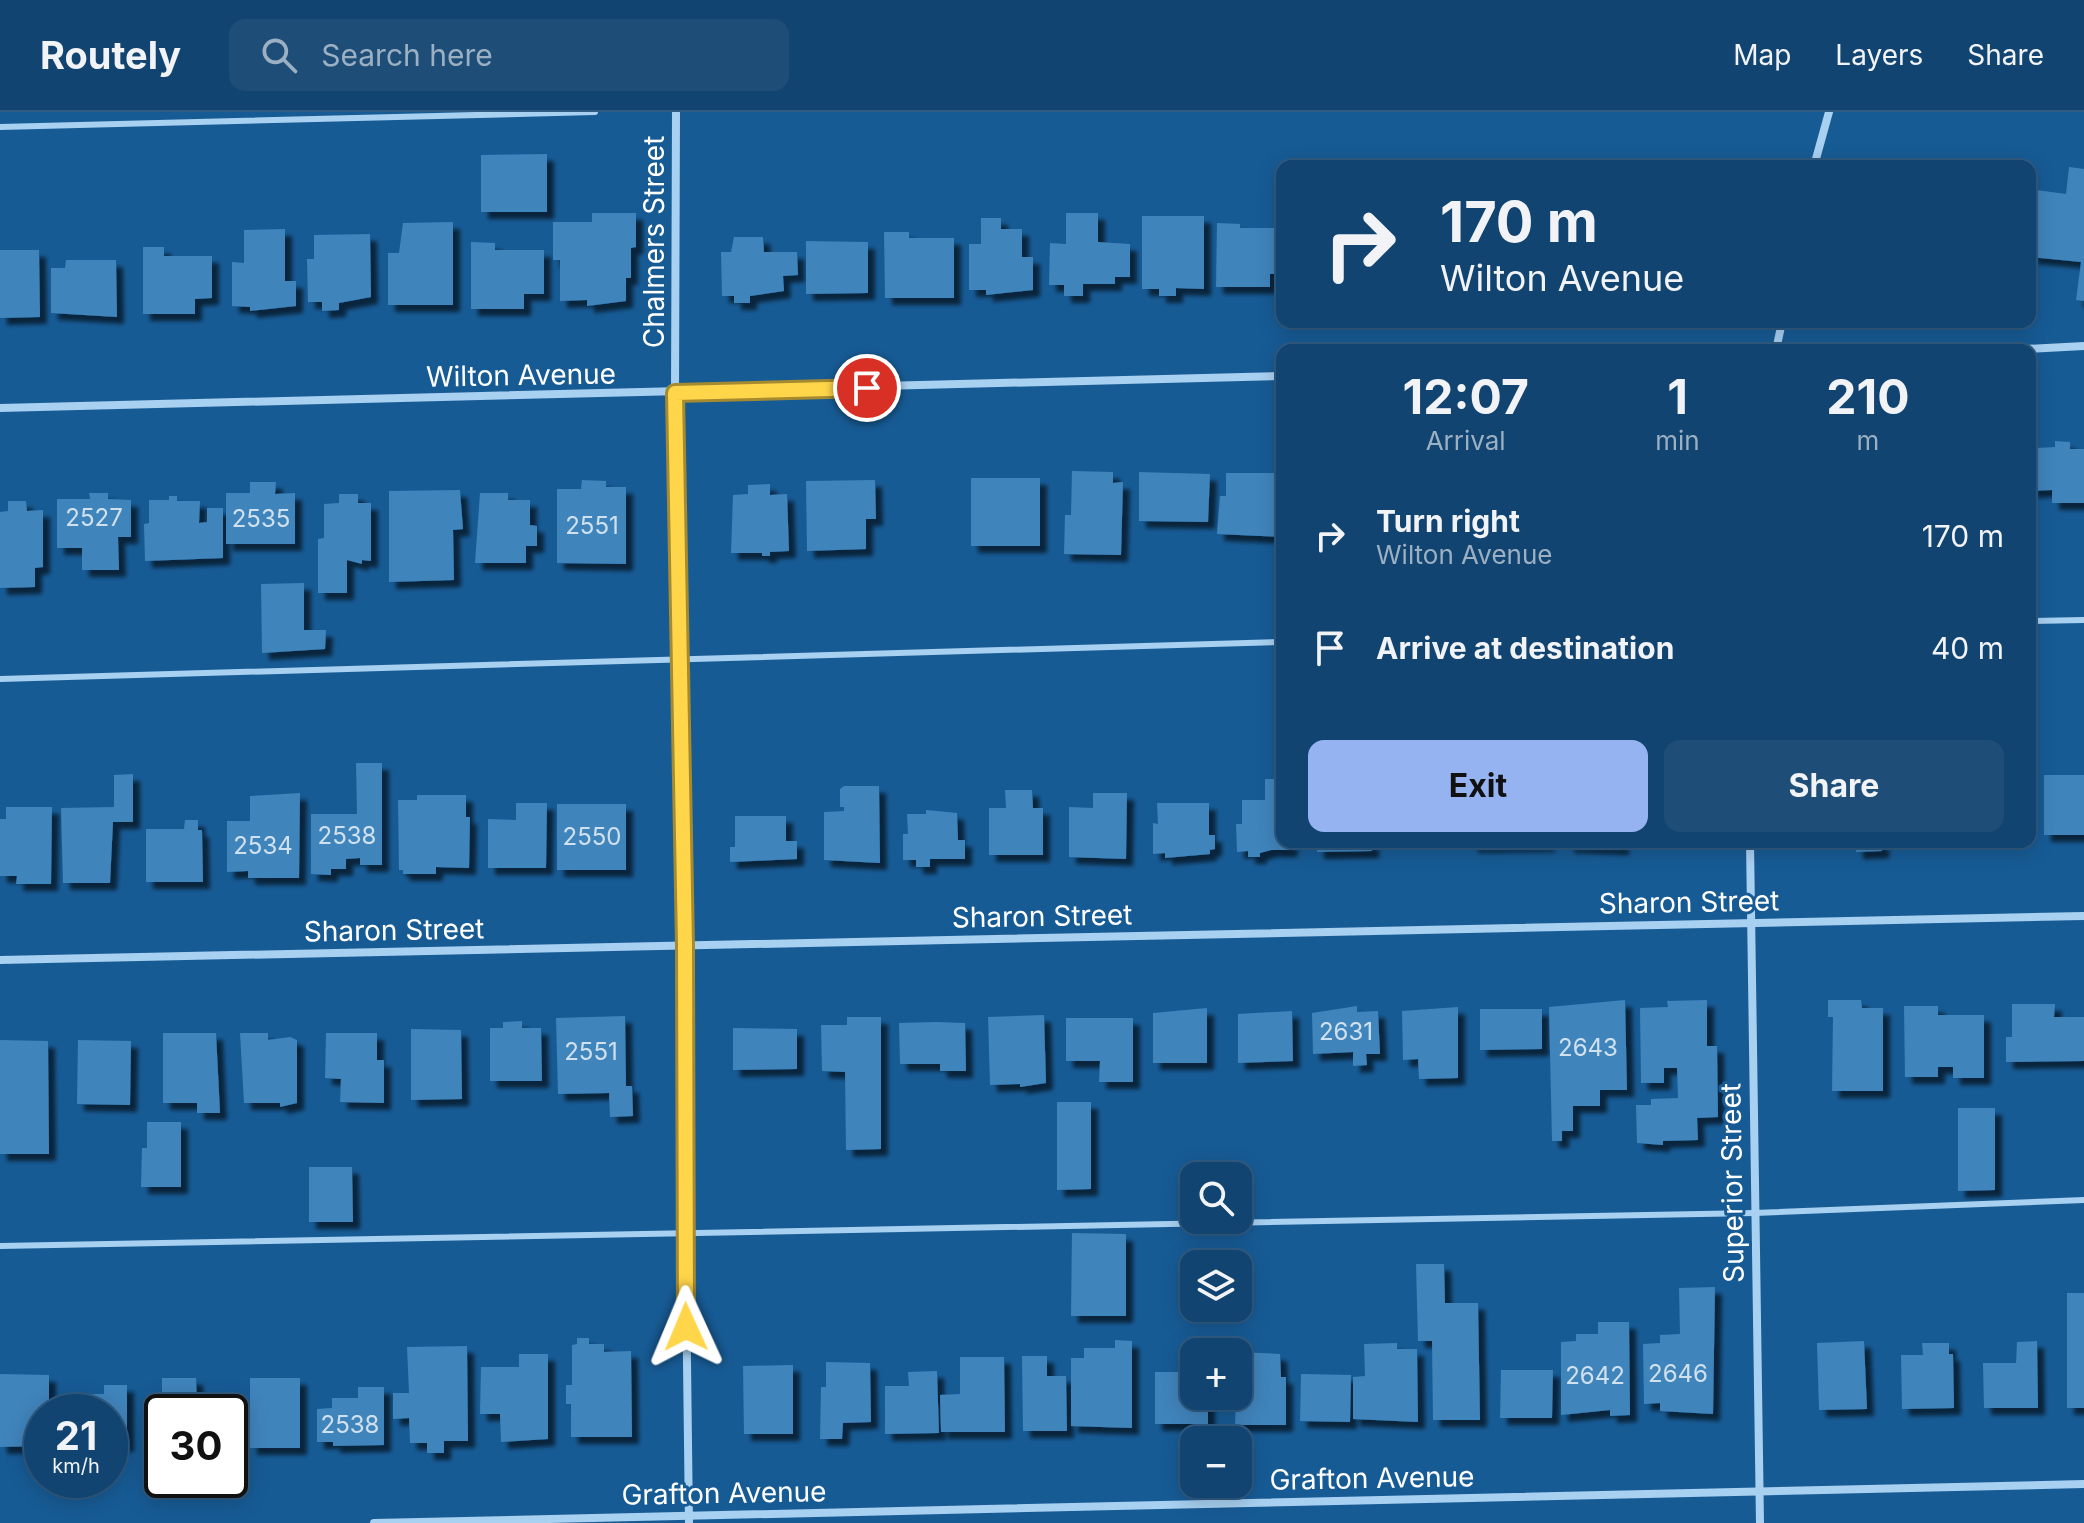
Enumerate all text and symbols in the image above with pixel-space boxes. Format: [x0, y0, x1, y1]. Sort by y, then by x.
search box [229, 19, 789, 91]
text: Routely [40, 32, 181, 78]
icon: search [257, 33, 301, 77]
text: Search here [321, 37, 493, 73]
text: Map [1733, 38, 1791, 72]
text: Layers [1835, 38, 1923, 72]
text: Share [1967, 38, 2044, 72]
street label: Chalmers Street [637, 136, 671, 348]
text: 170 m [1440, 188, 1598, 256]
icon: right [1308, 192, 1412, 296]
text: Wilton Avenue [1440, 256, 1684, 300]
pin [833, 354, 901, 422]
street label: Wilton Avenue [426, 356, 616, 394]
icon: arrive [845, 366, 889, 410]
text: 12:07 [1402, 367, 1529, 426]
text: 1 [1667, 367, 1688, 426]
text: 210 [1826, 367, 1910, 426]
text: Arrival [1426, 425, 1506, 456]
text: min [1655, 425, 1700, 456]
text: m [1856, 425, 1879, 456]
house number: 2527 [65, 503, 123, 532]
text: Turn right [1376, 503, 1520, 539]
house number: 2535 [232, 504, 290, 533]
house number: 2551 [565, 511, 619, 540]
icon: right [1308, 514, 1352, 558]
text: 170 m [1922, 518, 2004, 554]
text: Wilton Avenue [1376, 539, 1552, 570]
icon: arrive [1308, 626, 1352, 670]
text: Arrive at destination [1376, 630, 1674, 666]
text: 40 m [1931, 630, 2004, 666]
button: Exit [1308, 740, 1648, 832]
button: Share [1664, 740, 2004, 832]
house number: 2538 [318, 821, 376, 850]
house number: 2550 [563, 822, 621, 851]
house number: 2534 [233, 831, 293, 860]
street label: Sharon Street [1598, 883, 1780, 921]
street label: Sharon Street [951, 897, 1133, 935]
street label: Sharon Street [303, 911, 485, 949]
house number: 2631 [1319, 1017, 1373, 1046]
house number: 2643 [1558, 1033, 1618, 1062]
house number: 2551 [564, 1037, 618, 1066]
street label: Superior Street [1713, 1083, 1751, 1283]
map controls [1180, 1162, 1252, 1498]
button: search [1180, 1162, 1252, 1234]
button: layers [1180, 1250, 1252, 1322]
position arrow [644, 1285, 728, 1369]
button: + [1180, 1338, 1252, 1410]
house number: 2646 [1648, 1359, 1708, 1388]
house number: 2642 [1565, 1361, 1625, 1390]
speed limit sign: 30 [144, 1394, 248, 1498]
house number: 2538 [321, 1410, 379, 1439]
text: 21 [55, 1411, 97, 1460]
button: − [1180, 1426, 1252, 1498]
text: km/h [52, 1454, 100, 1478]
street label: Grafton Avenue [1269, 1459, 1475, 1497]
street label: Grafton Avenue [621, 1474, 827, 1512]

